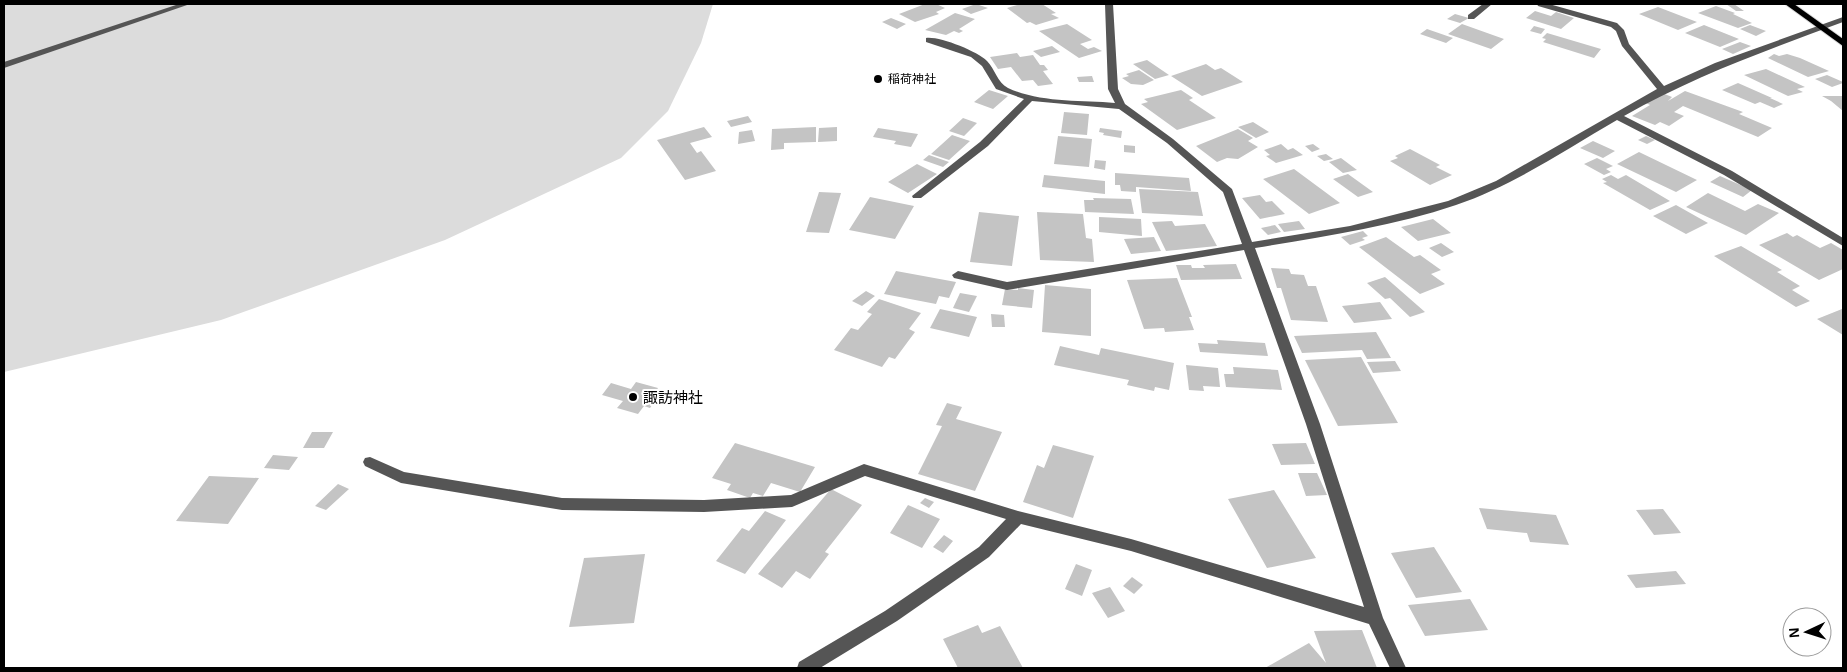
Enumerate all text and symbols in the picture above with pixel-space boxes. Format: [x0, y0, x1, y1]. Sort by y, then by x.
place label: 稲荷神社 [888, 72, 936, 86]
marker: 稲荷神社 [872, 73, 884, 85]
place label: 諏訪神社 [643, 389, 703, 406]
marker: 諏訪神社 [627, 391, 639, 403]
north arrow [1782, 607, 1832, 657]
text: N [1786, 627, 1802, 639]

